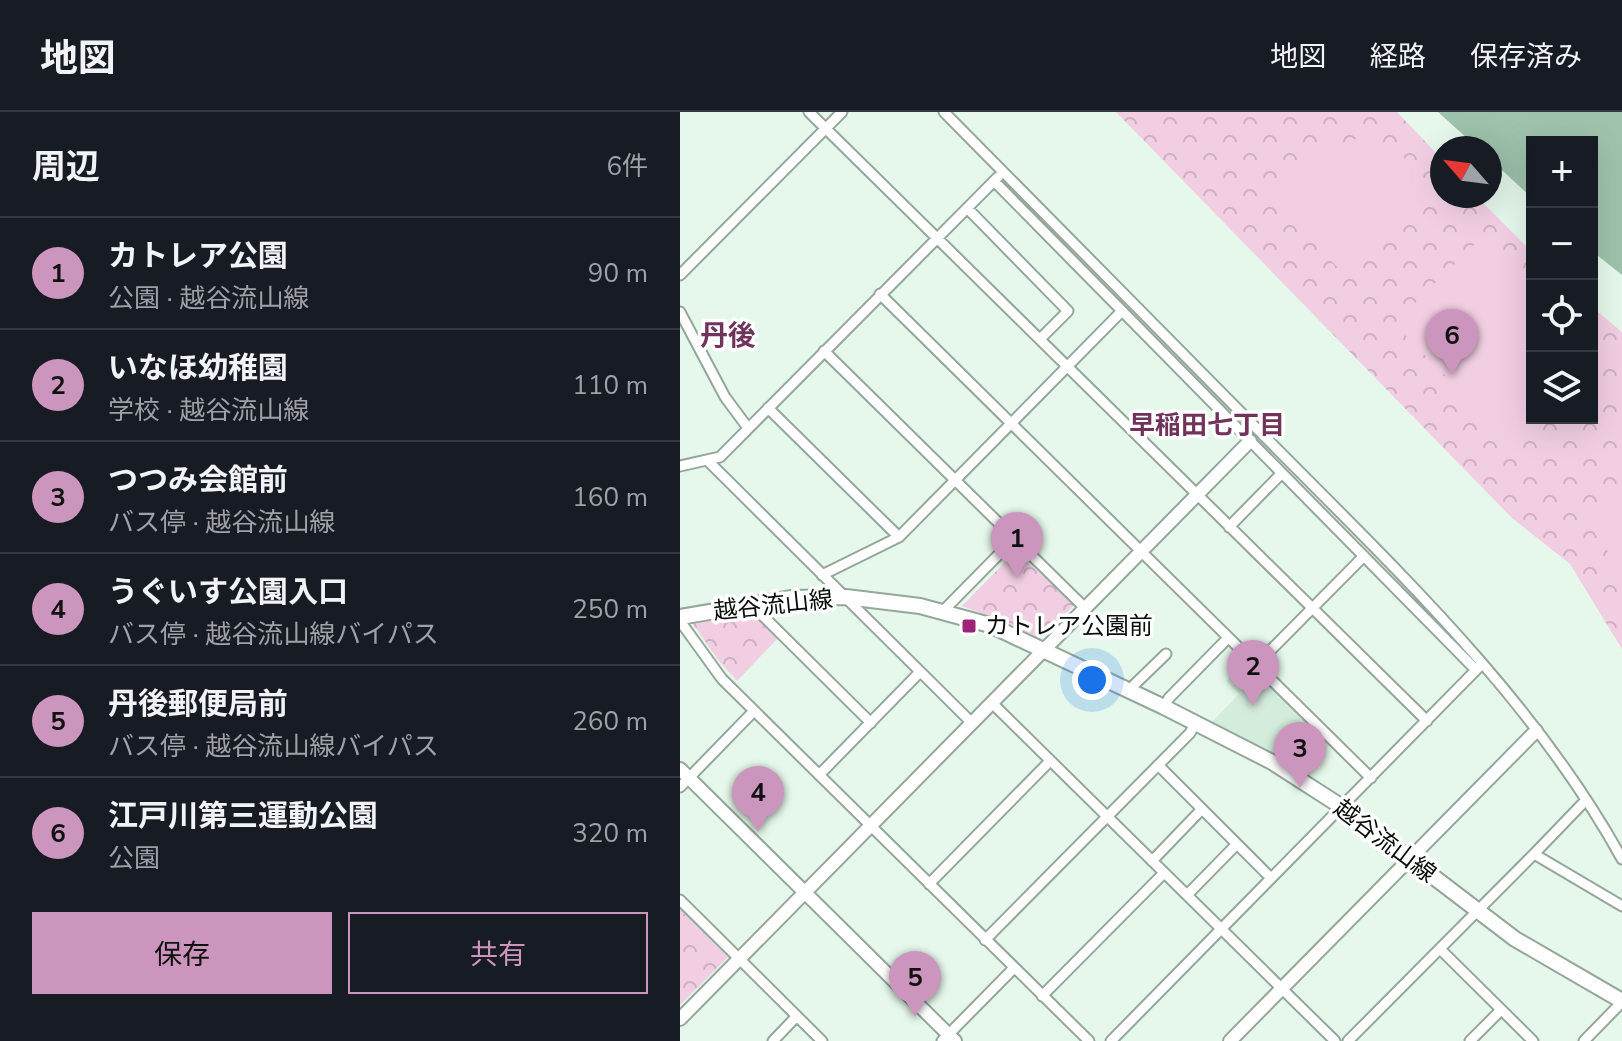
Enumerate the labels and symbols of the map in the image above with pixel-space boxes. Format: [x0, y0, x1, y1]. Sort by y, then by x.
north arrow [1430, 136, 1502, 208]
pin: 6 [1426, 309, 1478, 375]
district label: 丹後 [700, 317, 756, 355]
district label: 早稲田七丁目 [1129, 408, 1285, 443]
pin: 1 [991, 512, 1043, 578]
street label: 越谷流山線 [712, 583, 834, 627]
place label: カトレア公園前 [985, 610, 1153, 642]
marker: カトレア公園前 [960, 617, 978, 635]
pin: 2 [1227, 640, 1279, 706]
your location [1072, 660, 1112, 700]
pin: 3 [1274, 722, 1326, 788]
pin: 4 [732, 766, 784, 832]
street label: 越谷流山線 [1327, 792, 1443, 890]
pin: 5 [889, 951, 941, 1017]

